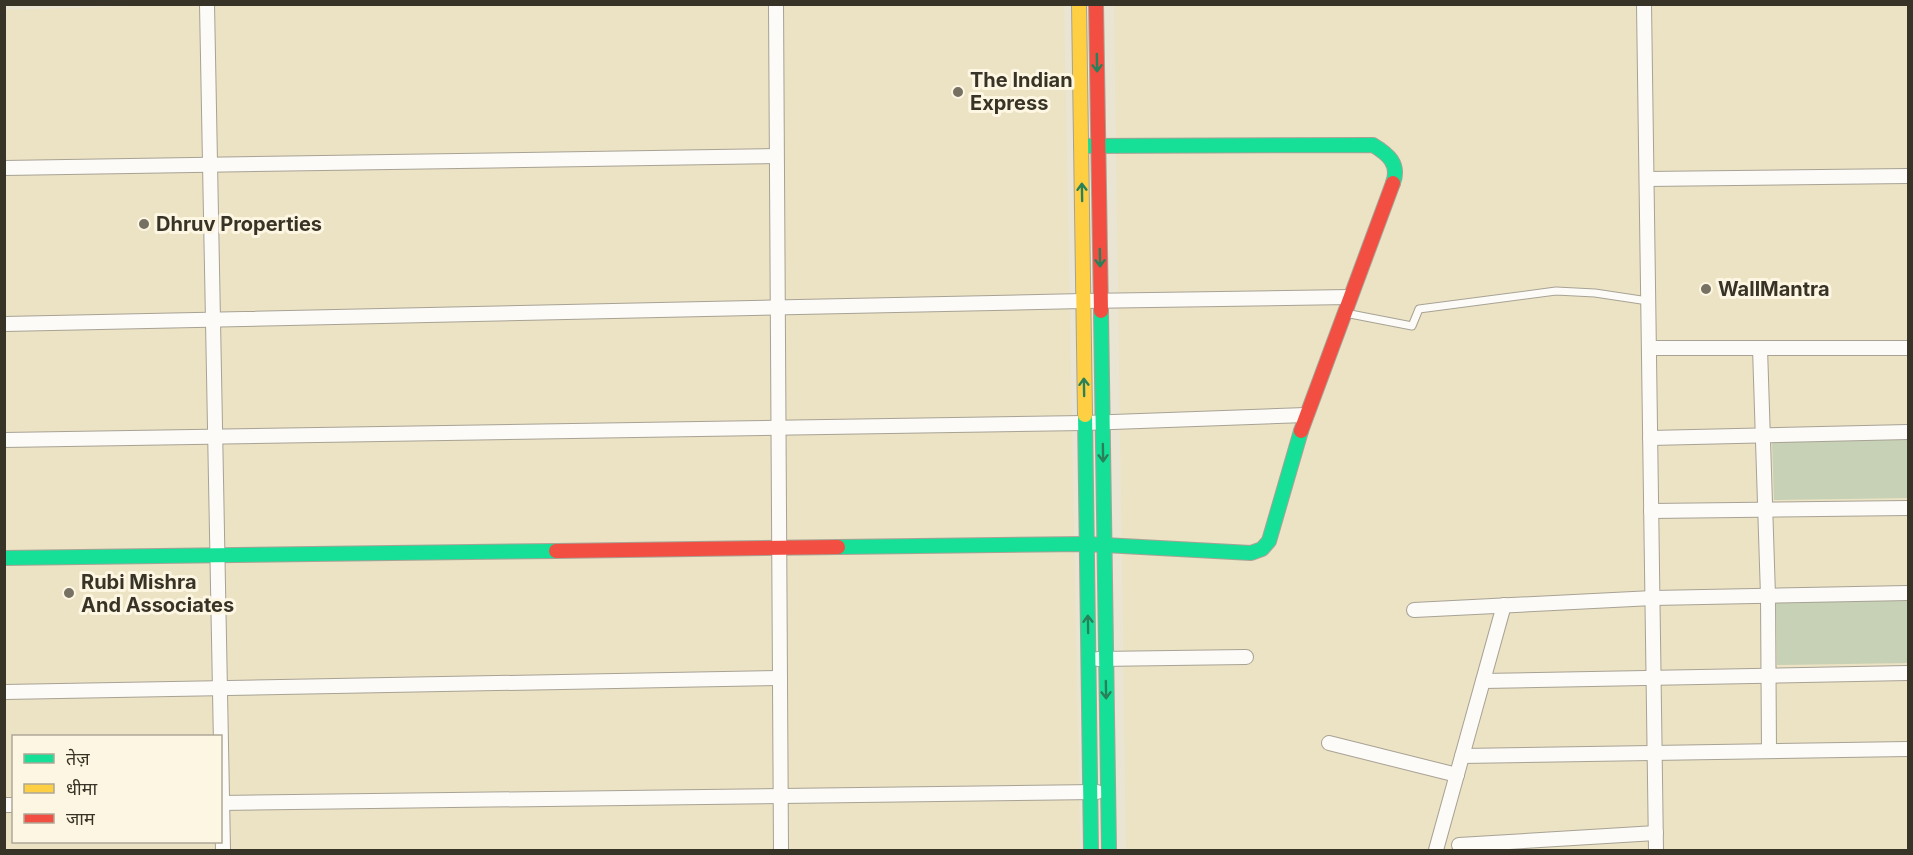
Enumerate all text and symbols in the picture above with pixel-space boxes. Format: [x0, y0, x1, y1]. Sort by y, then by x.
one-way arrow [1091, 52, 1102, 72]
place label: The Indian Express [970, 68, 1073, 115]
marker: The Indian Express [951, 85, 965, 99]
one-way arrow [1076, 183, 1088, 203]
place label: Dhruv Properties [156, 212, 322, 236]
marker: Dhruv Properties [137, 217, 151, 231]
one-way arrow [1094, 247, 1105, 267]
place label: WallMantra [1718, 277, 1830, 301]
marker: WallMantra [1699, 282, 1713, 296]
one-way arrow [1079, 378, 1090, 398]
one-way arrow [1097, 442, 1108, 462]
place label: Rubi Mishra And Associates [81, 570, 234, 617]
marker: Rubi Mishra And Associates [62, 586, 76, 600]
one-way arrow [1082, 615, 1094, 635]
one-way arrow [1100, 679, 1112, 699]
legend [12, 735, 222, 843]
text: तेज़ [66, 748, 90, 769]
text: धीमा [66, 778, 97, 799]
text: जाम [66, 808, 96, 829]

